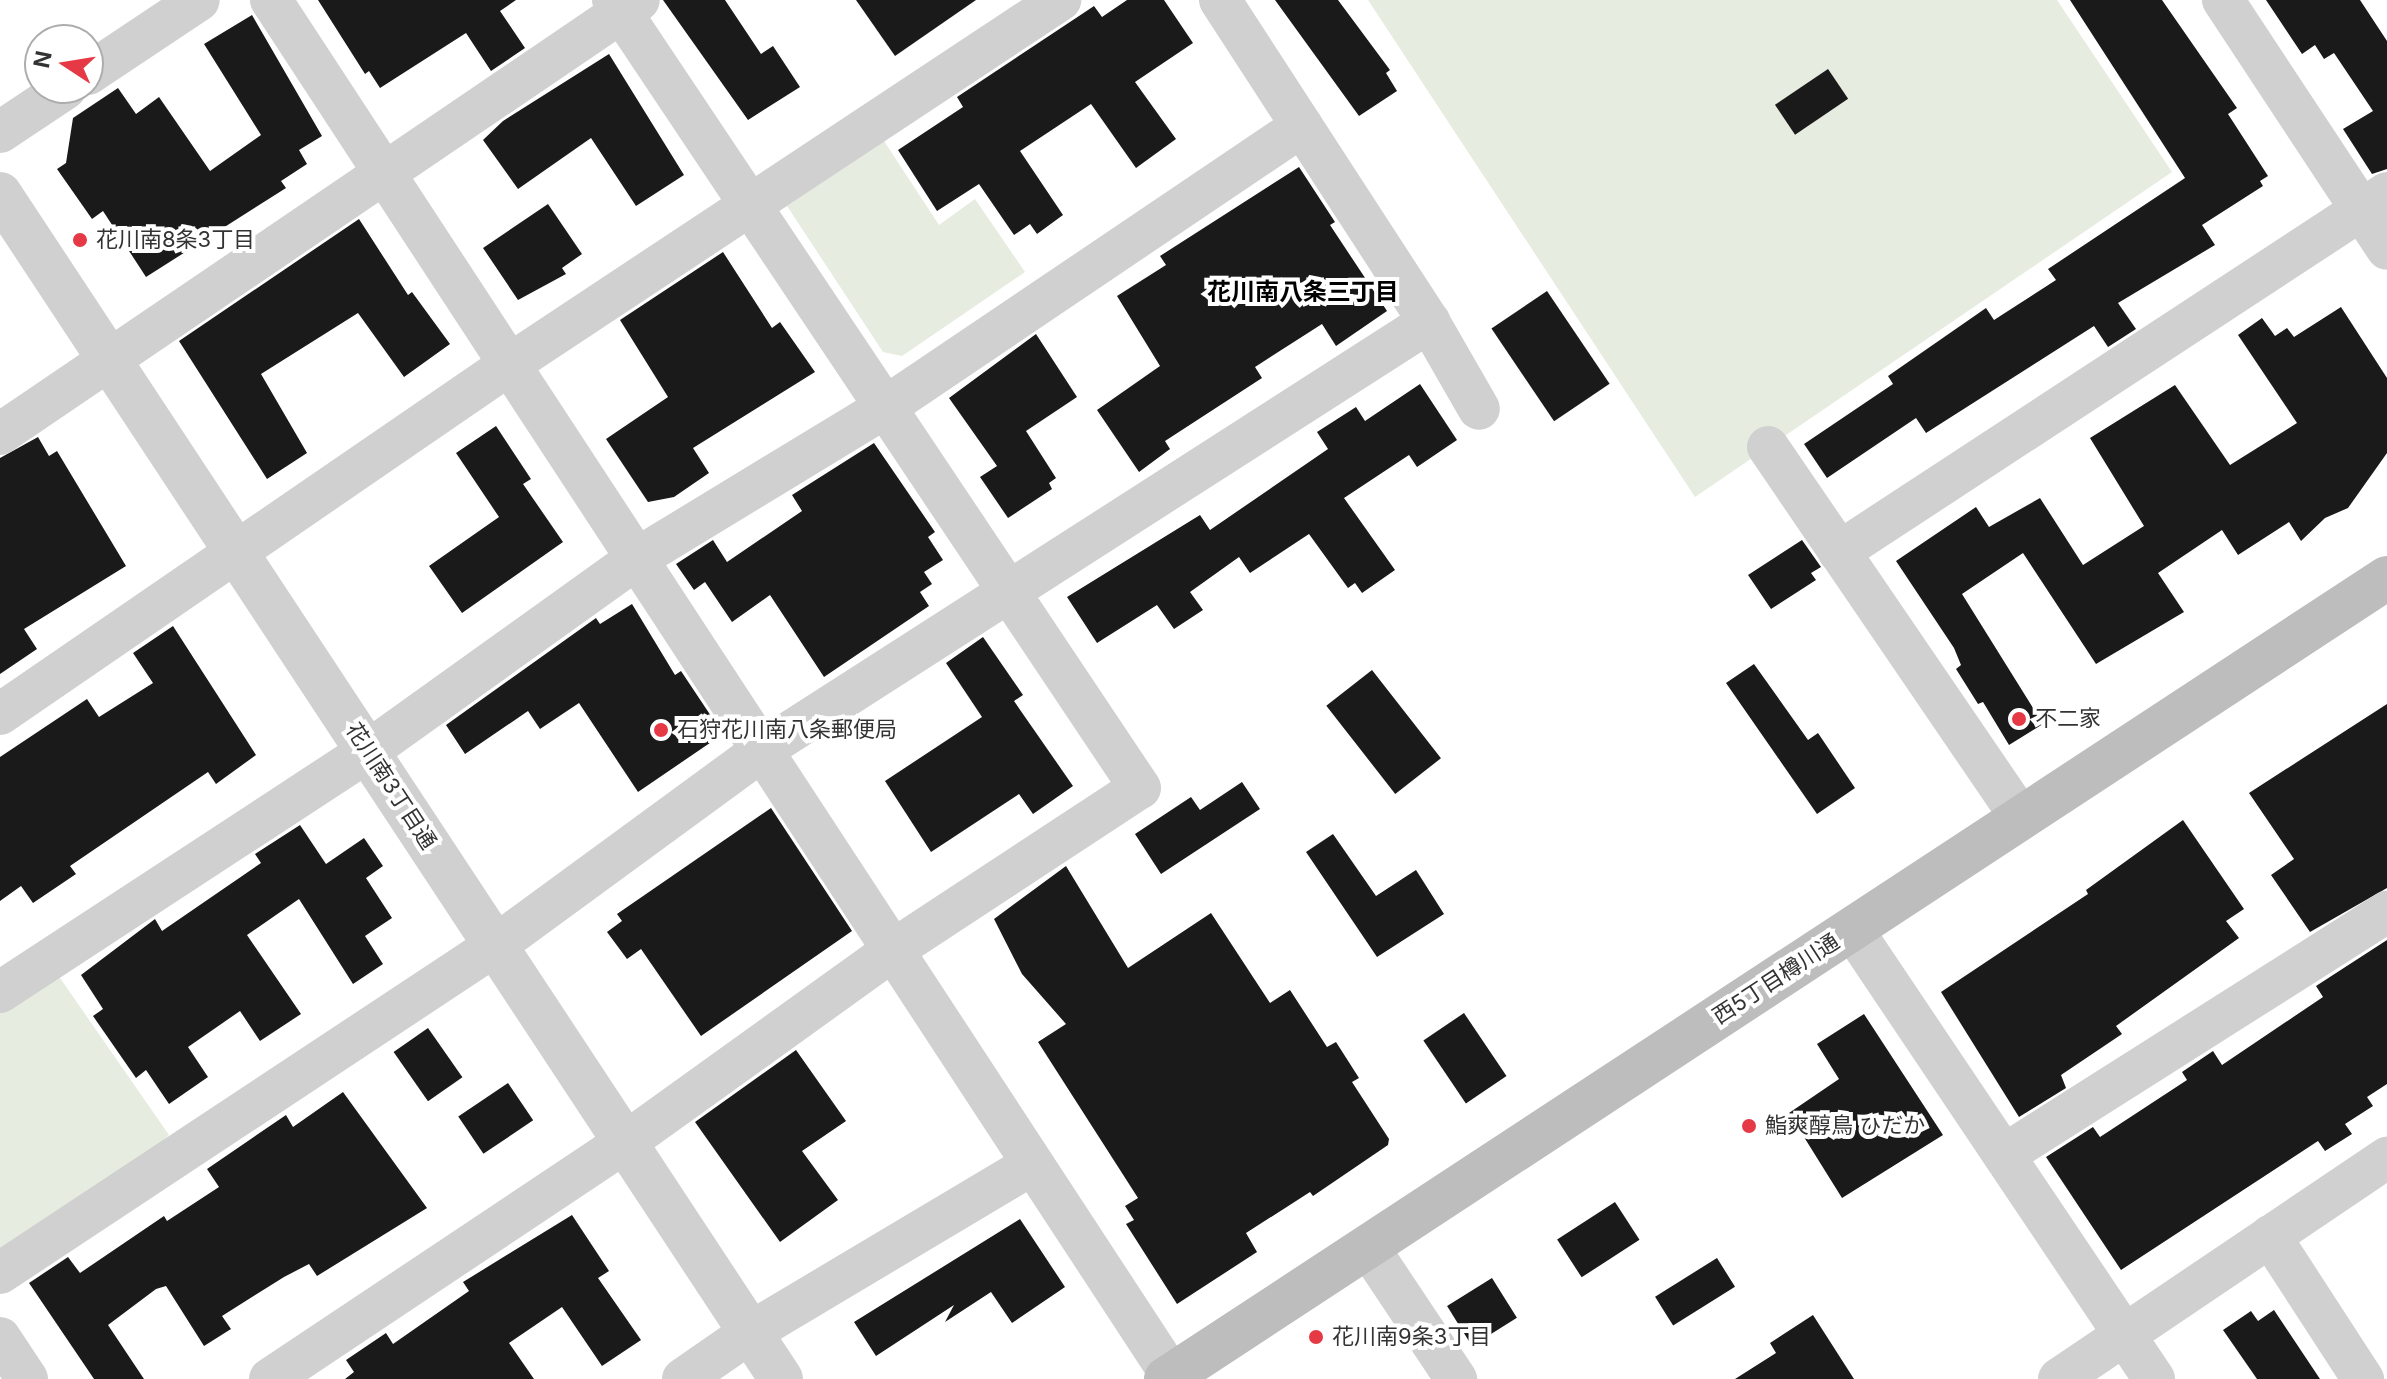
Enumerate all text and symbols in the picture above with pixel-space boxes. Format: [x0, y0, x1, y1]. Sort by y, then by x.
north arrow [24, 24, 104, 104]
text: N [28, 49, 57, 70]
place label: 花川南8条3丁目 [96, 227, 255, 253]
marker: 花川南8条3丁目 [71, 231, 89, 249]
district label: 花川南八条三丁目 [1207, 278, 1399, 306]
place label: 不二家 [2035, 706, 2101, 732]
marker: 不二家 [2010, 710, 2028, 728]
place label: 石狩花川南八条郵便局 [677, 717, 897, 743]
street label: 花川南3丁目通 [340, 718, 442, 854]
marker: 石狩花川南八条郵便局 [652, 721, 670, 739]
street label: 西5丁目樽川通 [1708, 928, 1844, 1030]
place label: 鮨爽醇鳥 ひだか [1765, 1113, 1925, 1139]
marker: 鮨爽醇鳥 ひだか [1740, 1117, 1758, 1135]
place label: 花川南9条3丁目 [1332, 1324, 1491, 1350]
marker: 花川南9条3丁目 [1307, 1328, 1325, 1346]

